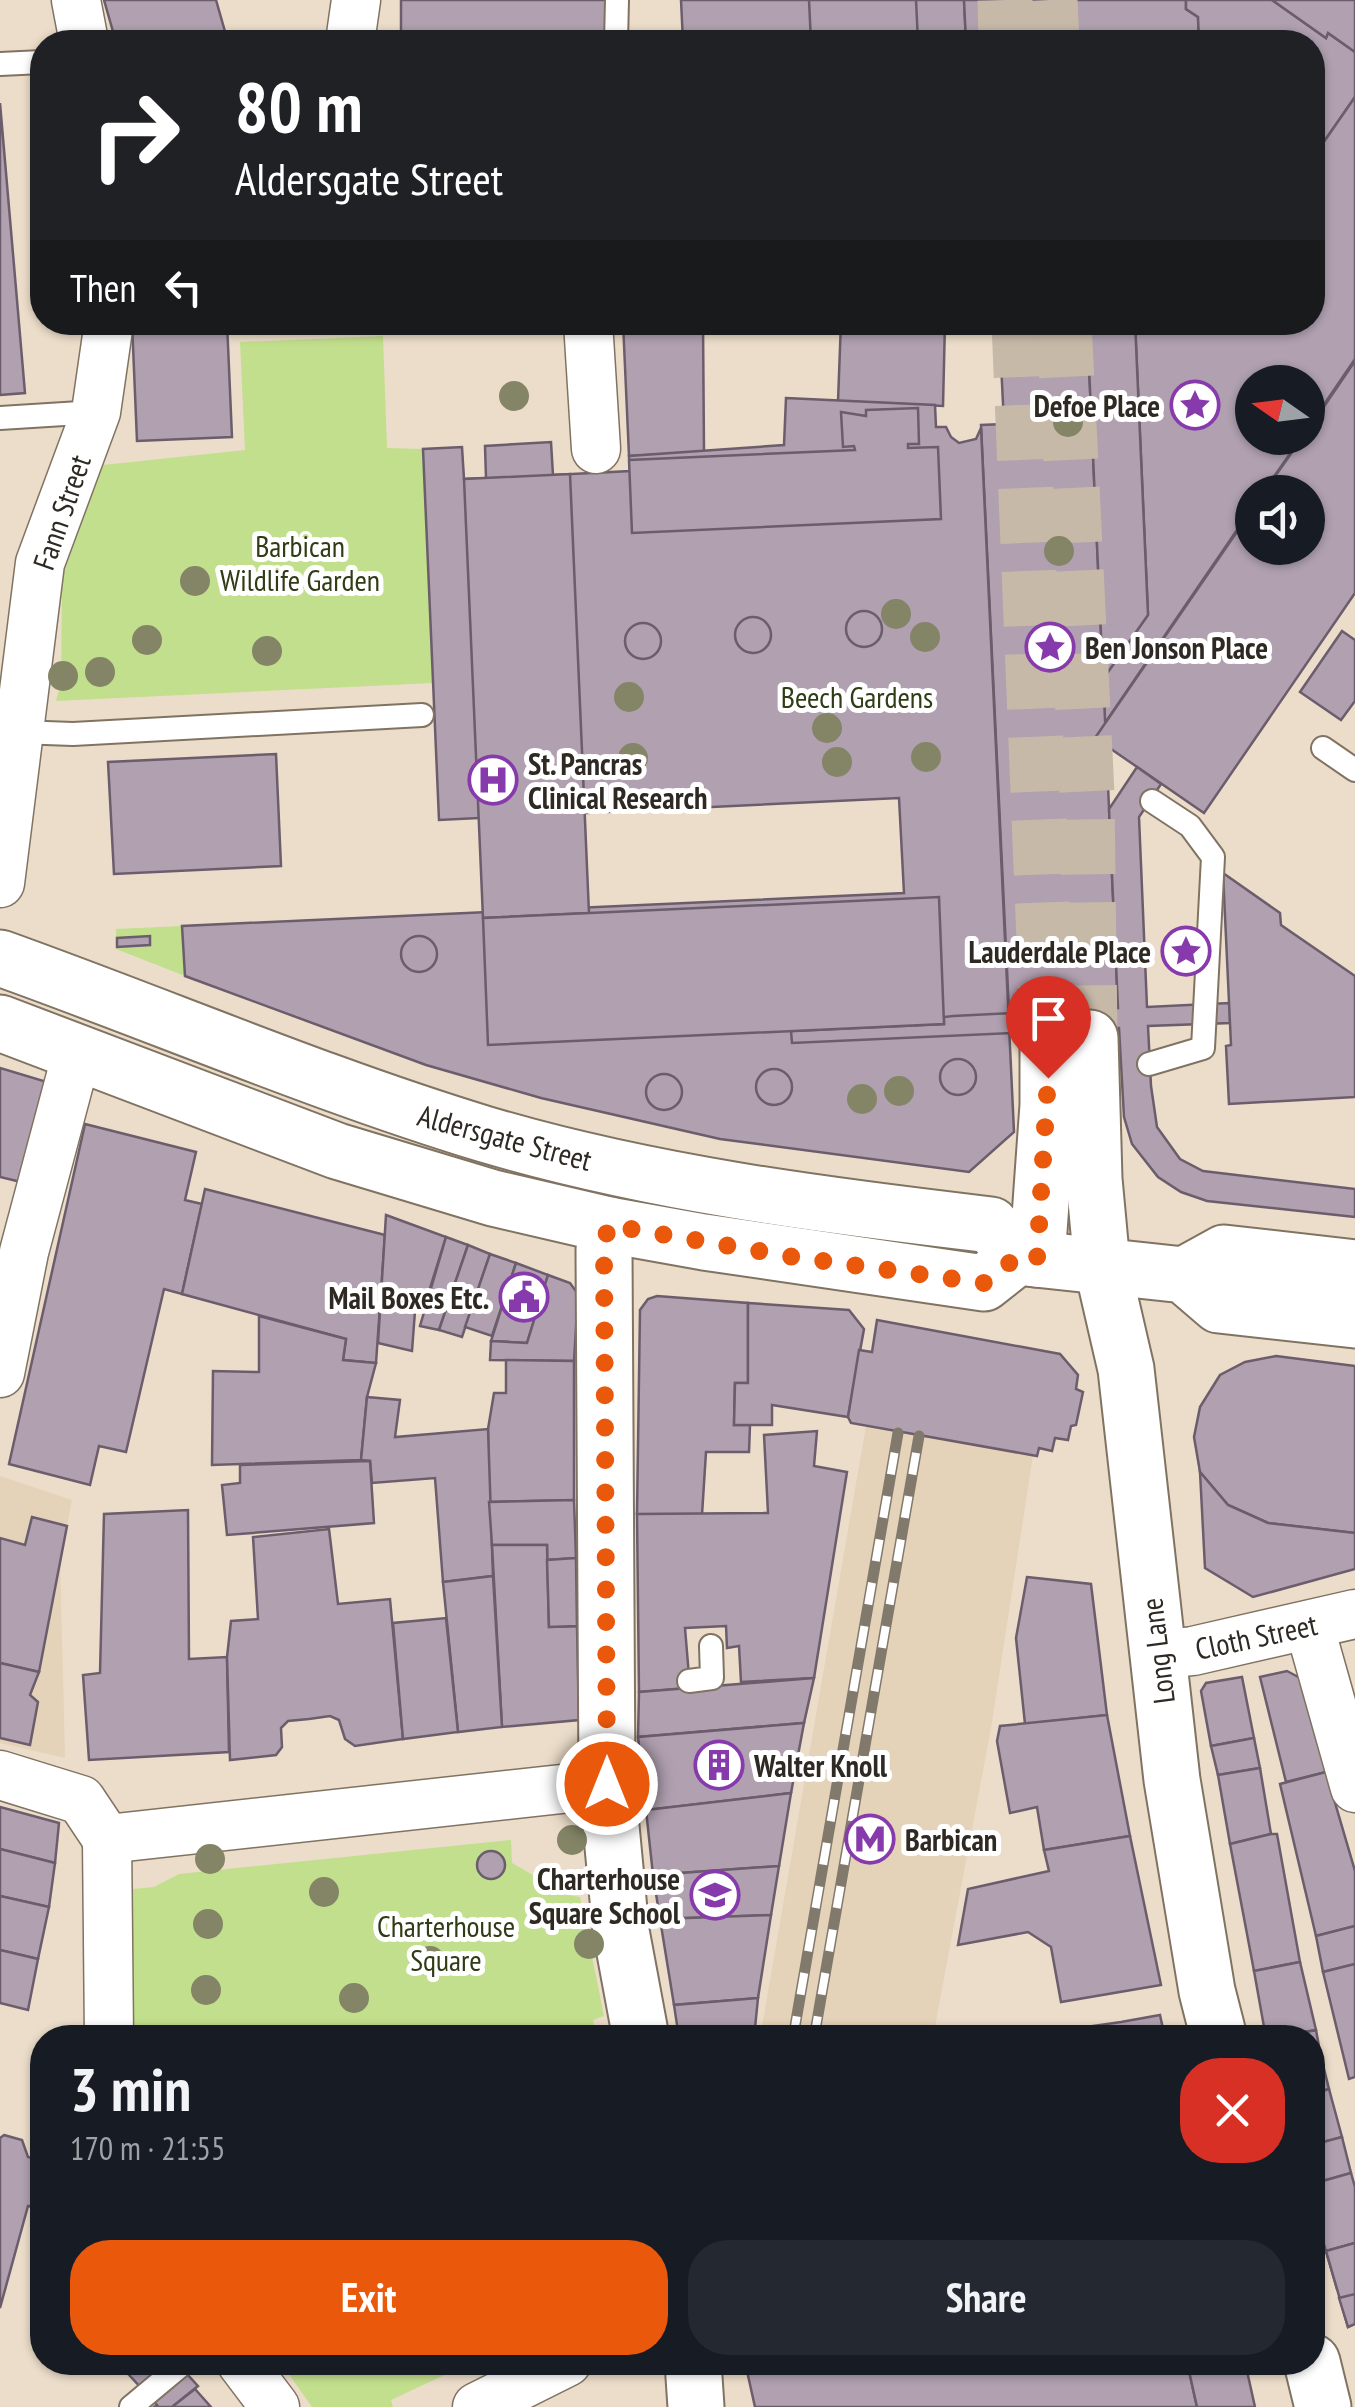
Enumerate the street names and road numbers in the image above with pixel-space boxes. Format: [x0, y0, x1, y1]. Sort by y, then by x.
street label: Fann Street [23, 449, 99, 575]
street label: Aldersgate Street [414, 1095, 597, 1179]
street label: Long Lane [1131, 1596, 1183, 1706]
street label: Cloth Street [1191, 1604, 1321, 1668]

